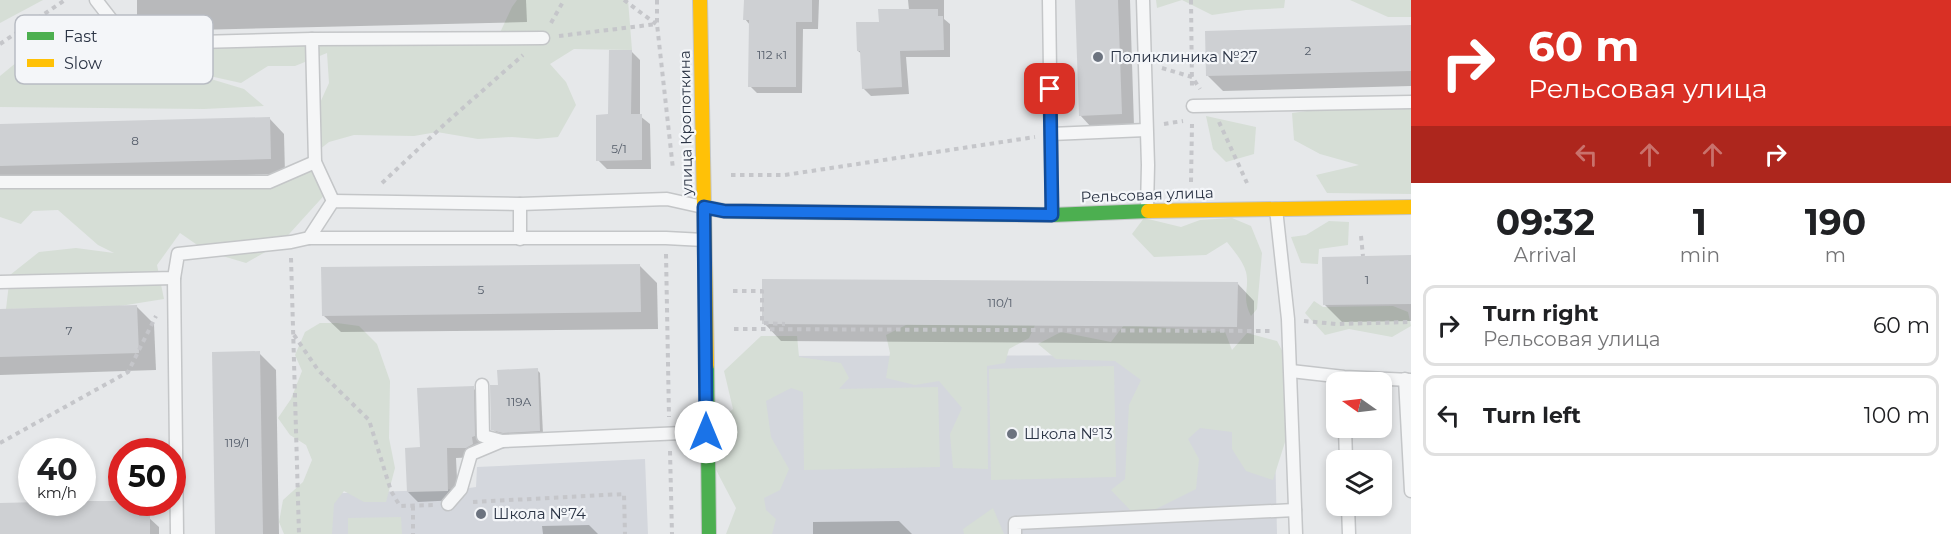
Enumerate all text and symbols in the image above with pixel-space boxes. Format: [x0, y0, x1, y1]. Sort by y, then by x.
legend [15, 15, 213, 84]
text: 60 m [1528, 20, 1639, 72]
icon: right [1429, 24, 1507, 102]
text: Fast [64, 27, 98, 46]
house number: 2 [1305, 43, 1312, 58]
house number: 112 к1 [757, 47, 787, 62]
place label: Поликлиника №27 [1110, 47, 1258, 66]
street label: улица Кропоткина [675, 50, 696, 197]
marker: Поликлиника №27 [1091, 50, 1105, 64]
text: Slow [64, 54, 102, 73]
pin [1024, 63, 1075, 114]
icon: arrive [1033, 72, 1066, 105]
text: Рельсовая улица [1528, 72, 1767, 105]
house number: 8 [131, 133, 139, 148]
icon: left [1570, 138, 1603, 171]
icon: ahead [1633, 138, 1666, 171]
icon: ahead [1696, 138, 1729, 171]
icon: right [1759, 138, 1792, 171]
house number: 5/1 [611, 141, 627, 156]
street label: Рельсовая улица [1080, 183, 1214, 206]
text: 09:32 [1496, 200, 1595, 244]
text: 1 [1693, 200, 1707, 244]
text: 190 [1805, 200, 1866, 244]
text: Arrival [1514, 243, 1577, 267]
text: min [1680, 243, 1720, 267]
text: m [1825, 243, 1846, 267]
house number: 1 [1365, 272, 1369, 287]
house number: 5 [478, 282, 485, 297]
house number: 110/1 [987, 295, 1013, 310]
text: Turn right [1483, 300, 1598, 327]
icon: right [1432, 309, 1465, 342]
text: 60 m [1873, 312, 1930, 339]
house number: 7 [65, 323, 73, 338]
text: Рельсовая улица [1483, 327, 1660, 351]
north arrow [1326, 372, 1392, 438]
map controls [1326, 372, 1392, 516]
house number: 119А [507, 394, 531, 409]
icon: left [1432, 399, 1465, 432]
position arrow [674, 400, 738, 464]
text: Turn left [1483, 402, 1581, 429]
text: 100 m [1864, 402, 1930, 429]
place label: Школа №13 [1024, 424, 1113, 443]
marker: Школа №13 [1005, 427, 1019, 441]
house number: 119/1 [225, 435, 249, 450]
speed limit sign: 50 [108, 438, 186, 516]
button: layers [1326, 450, 1392, 516]
text: 40 [36, 451, 78, 488]
text: km/h [37, 483, 77, 502]
place label: Школа №74 [493, 504, 586, 523]
marker: Школа №74 [474, 507, 488, 521]

